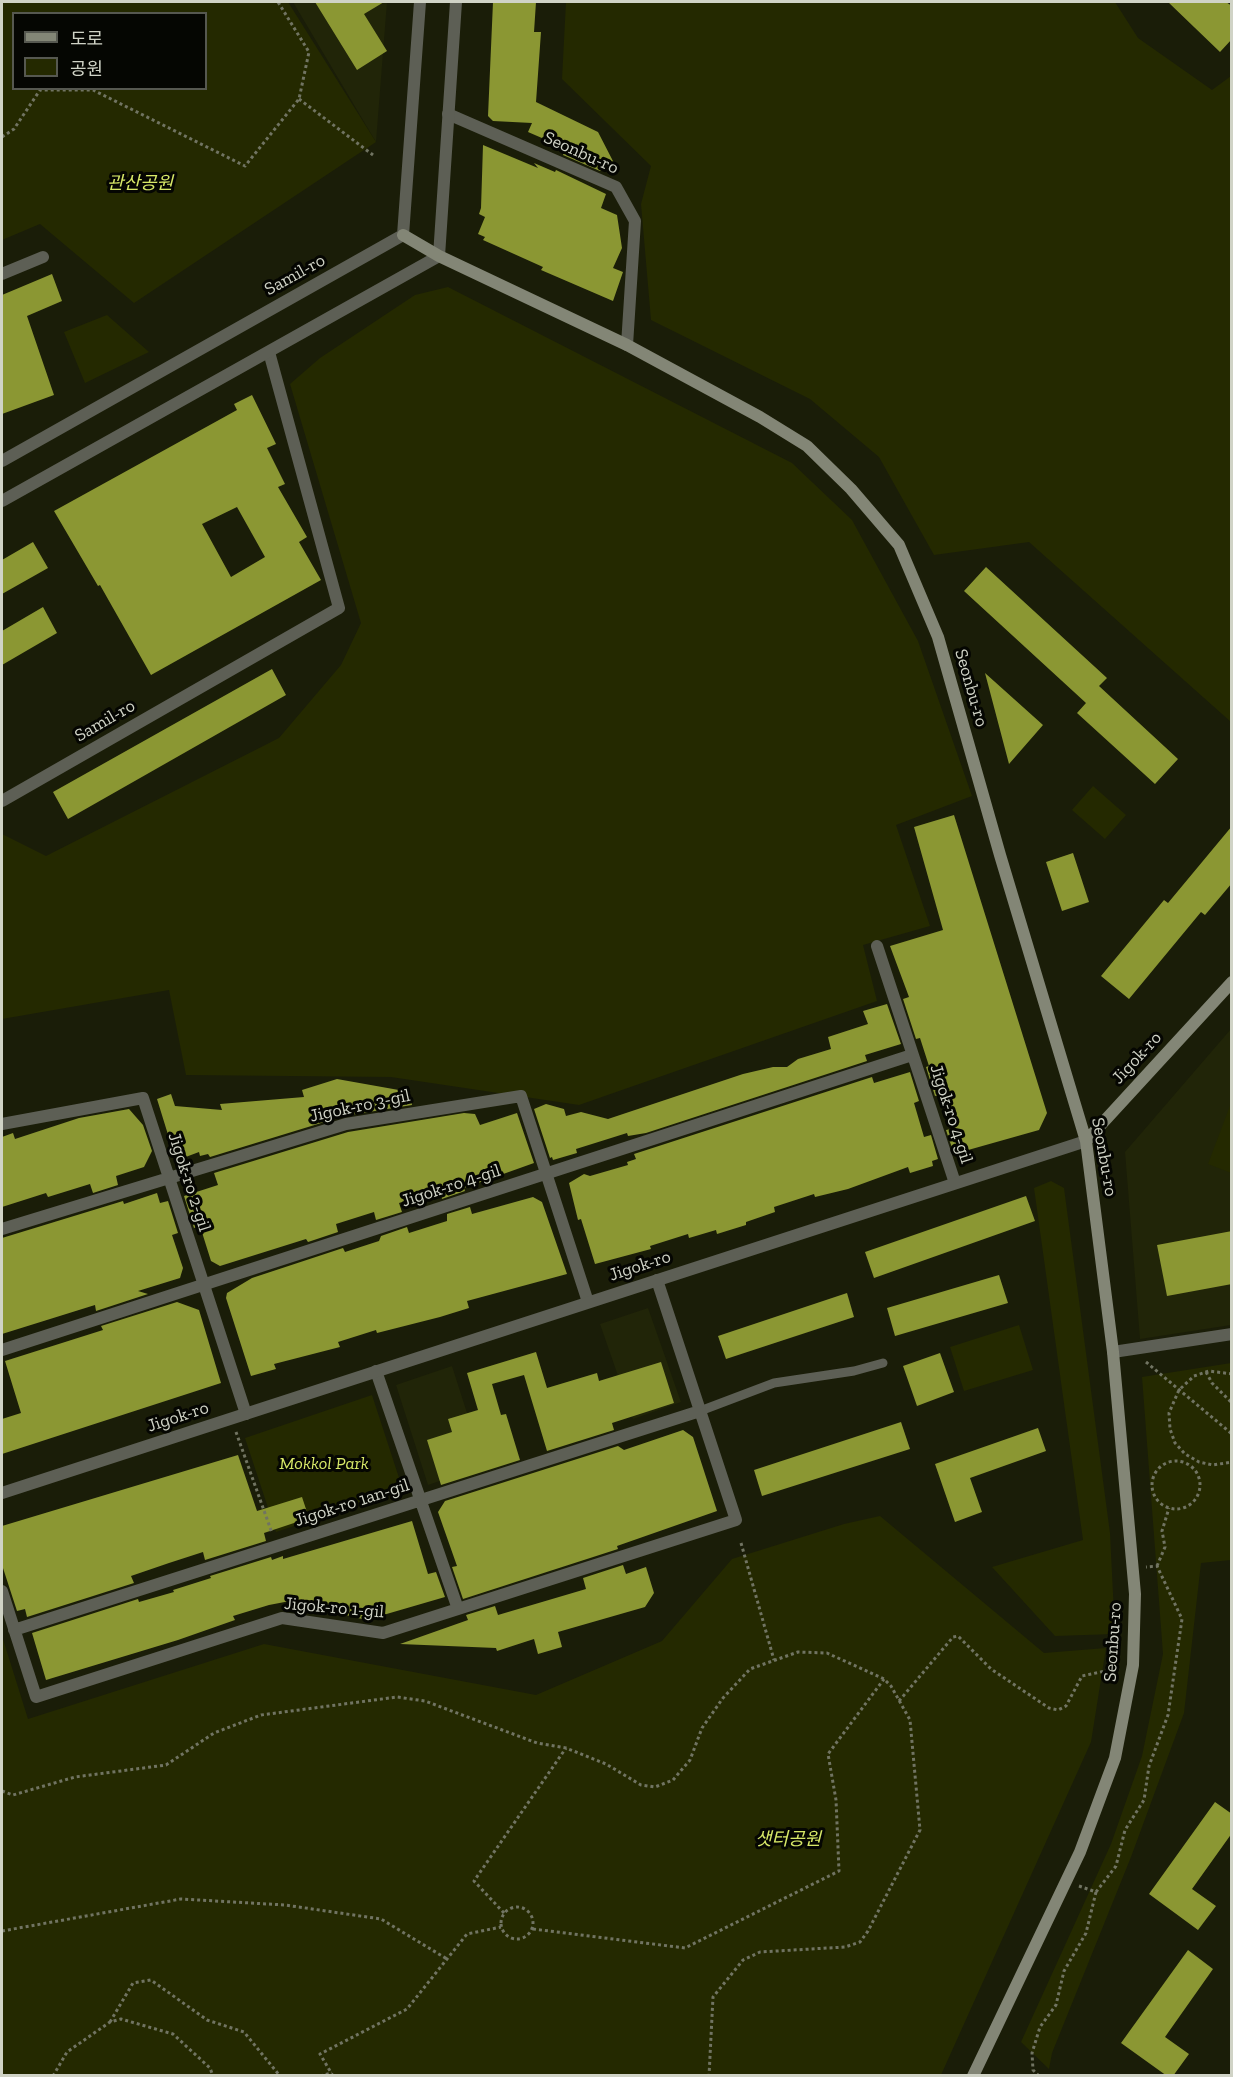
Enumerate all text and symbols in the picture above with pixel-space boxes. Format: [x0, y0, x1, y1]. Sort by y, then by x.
legend [12, 12, 207, 90]
text: 도로 [70, 28, 103, 50]
text: 공원 [70, 58, 103, 80]
street label: Seonbu-ro [540, 127, 622, 179]
park label: 관산공원 [107, 173, 173, 195]
street label: Samil-ro [261, 250, 329, 300]
street label: Seonbu-ro [950, 647, 992, 729]
street label: Samil-ro [71, 695, 139, 747]
street label: Jigok-ro [1107, 1027, 1167, 1089]
street label: Jigok-ro 4-gil [925, 1062, 977, 1166]
street label: Jigok-ro 3-gil [308, 1085, 412, 1127]
street label: Seonbu-ro [1086, 1116, 1122, 1198]
street label: Jigok-ro 2-gil [163, 1130, 215, 1234]
street label: Jigok-ro 4-gil [399, 1160, 503, 1212]
street label: Jigok-ro [606, 1246, 674, 1286]
street label: Jigok-ro [144, 1397, 212, 1437]
park label: Mokkol Park [279, 1453, 369, 1475]
street label: Jigok-ro 1an-gil [292, 1474, 412, 1532]
street label: Jigok-ro 1-gil [283, 1593, 385, 1623]
street label: Seonbu-ro [1099, 1601, 1127, 1683]
park label: 샛터공원 [755, 1829, 821, 1851]

